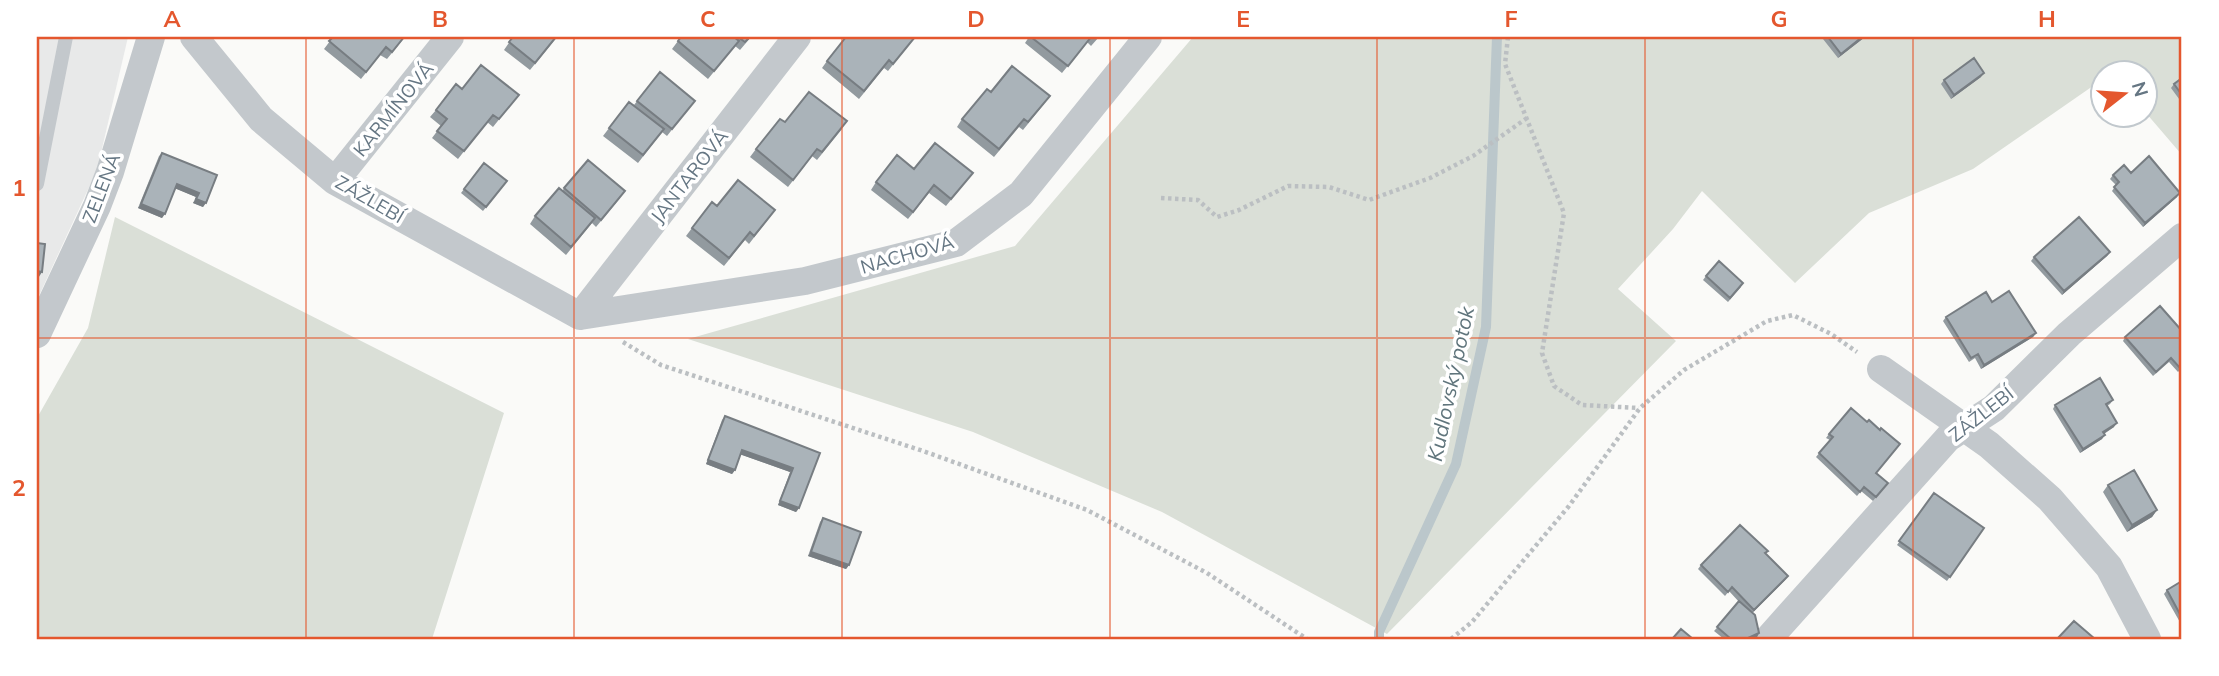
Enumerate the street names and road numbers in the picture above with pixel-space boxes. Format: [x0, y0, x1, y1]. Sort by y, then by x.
street label: KARMÍNOVÁ [348, 57, 438, 161]
street label: JANTAROVÁ [645, 124, 733, 228]
street label: ZELENÁ [77, 150, 125, 226]
street label: ZÁŽLEBÍ [331, 170, 410, 229]
street label: NACHOVÁ [858, 229, 956, 279]
street label: ZÁŽLEBÍ [1944, 381, 2019, 447]

